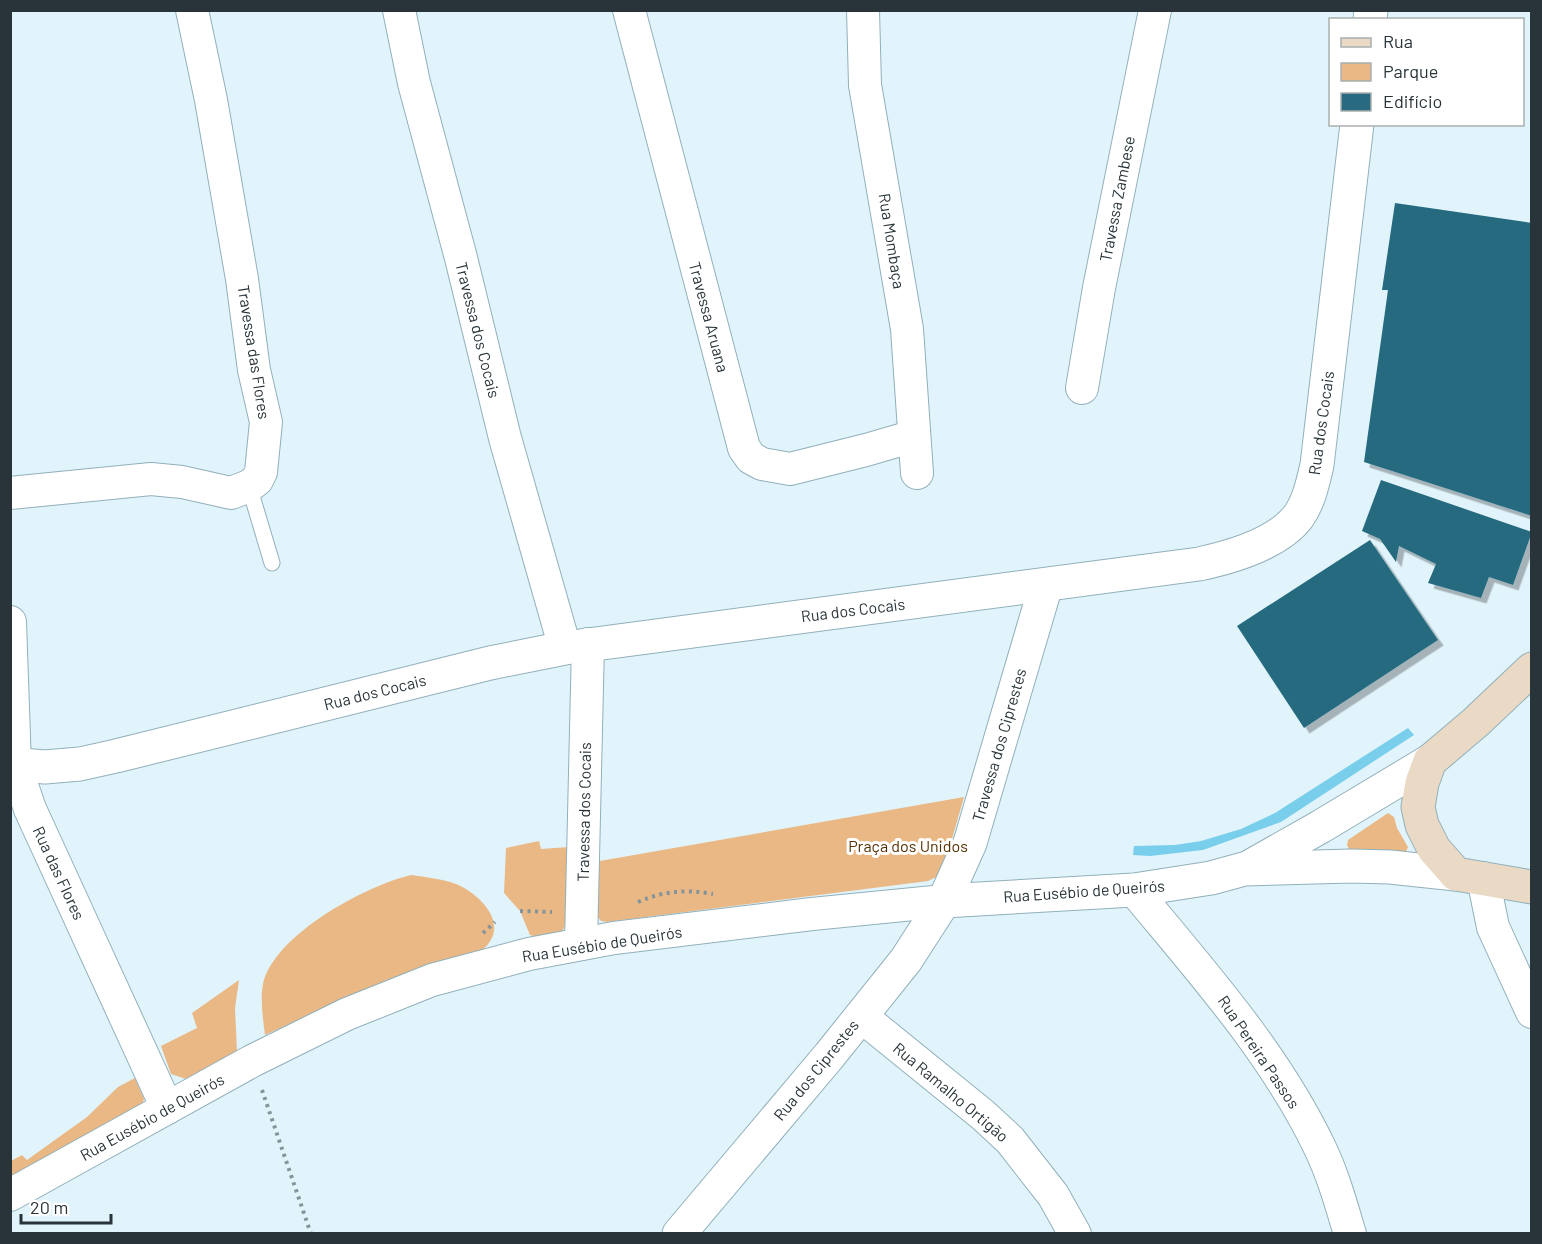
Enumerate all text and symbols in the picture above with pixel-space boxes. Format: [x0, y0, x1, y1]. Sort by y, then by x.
legend [1329, 18, 1524, 126]
text: Rua [1383, 30, 1413, 52]
text: Parque [1383, 60, 1438, 82]
text: Edifício [1383, 90, 1442, 112]
street label: Travessa Zambese [1095, 134, 1138, 263]
street label: Rua Mombaça [876, 192, 909, 290]
street label: Travessa dos Cocais [452, 260, 505, 400]
street label: Travessa Aruana [686, 260, 733, 374]
street label: Travessa das Flores [235, 284, 274, 420]
street label: Rua dos Cocais [1304, 370, 1337, 476]
street label: Rua dos Cocais [800, 594, 906, 625]
street label: Travessa dos Ciprestes [967, 666, 1030, 824]
street label: Rua dos Cocais [322, 670, 428, 713]
street label: Travessa dos Cocais [573, 742, 594, 882]
street label: Rua das Flores [30, 823, 89, 923]
park label: Praça dos Unidos [848, 836, 968, 855]
street label: Rua Eusébio de Queirós [1003, 875, 1165, 906]
street label: Rua Eusébio de Queirós [521, 921, 683, 966]
street label: Rua Pereira Passos [1215, 992, 1304, 1112]
street label: Rua dos Ciprestes [769, 1015, 862, 1124]
street label: Rua Ramalho Ortigão [890, 1038, 1013, 1145]
street label: Rua Eusébio de Queirós [76, 1069, 227, 1164]
scale bar [21, 1187, 111, 1225]
text: 20 m [30, 1196, 68, 1218]

